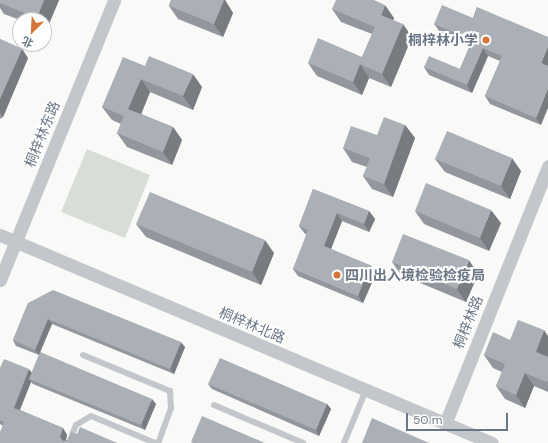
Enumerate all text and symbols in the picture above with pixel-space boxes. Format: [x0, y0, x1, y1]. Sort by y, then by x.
north arrow [12, 12, 52, 52]
place label: 桐梓林小学 [408, 32, 478, 48]
text: 北 [20, 33, 35, 51]
marker: 桐梓林小学 [481, 35, 491, 45]
street label: 桐梓林东路 [21, 98, 63, 170]
place label: 四川出入境检验检疫局 [345, 267, 485, 283]
marker: 四川出入境检验检疫局 [332, 270, 342, 280]
street label: 桐梓林路 [450, 293, 486, 351]
street label: 桐梓林北路 [217, 304, 287, 346]
scale bar [408, 405, 510, 431]
text: 50 m [413, 412, 442, 428]

